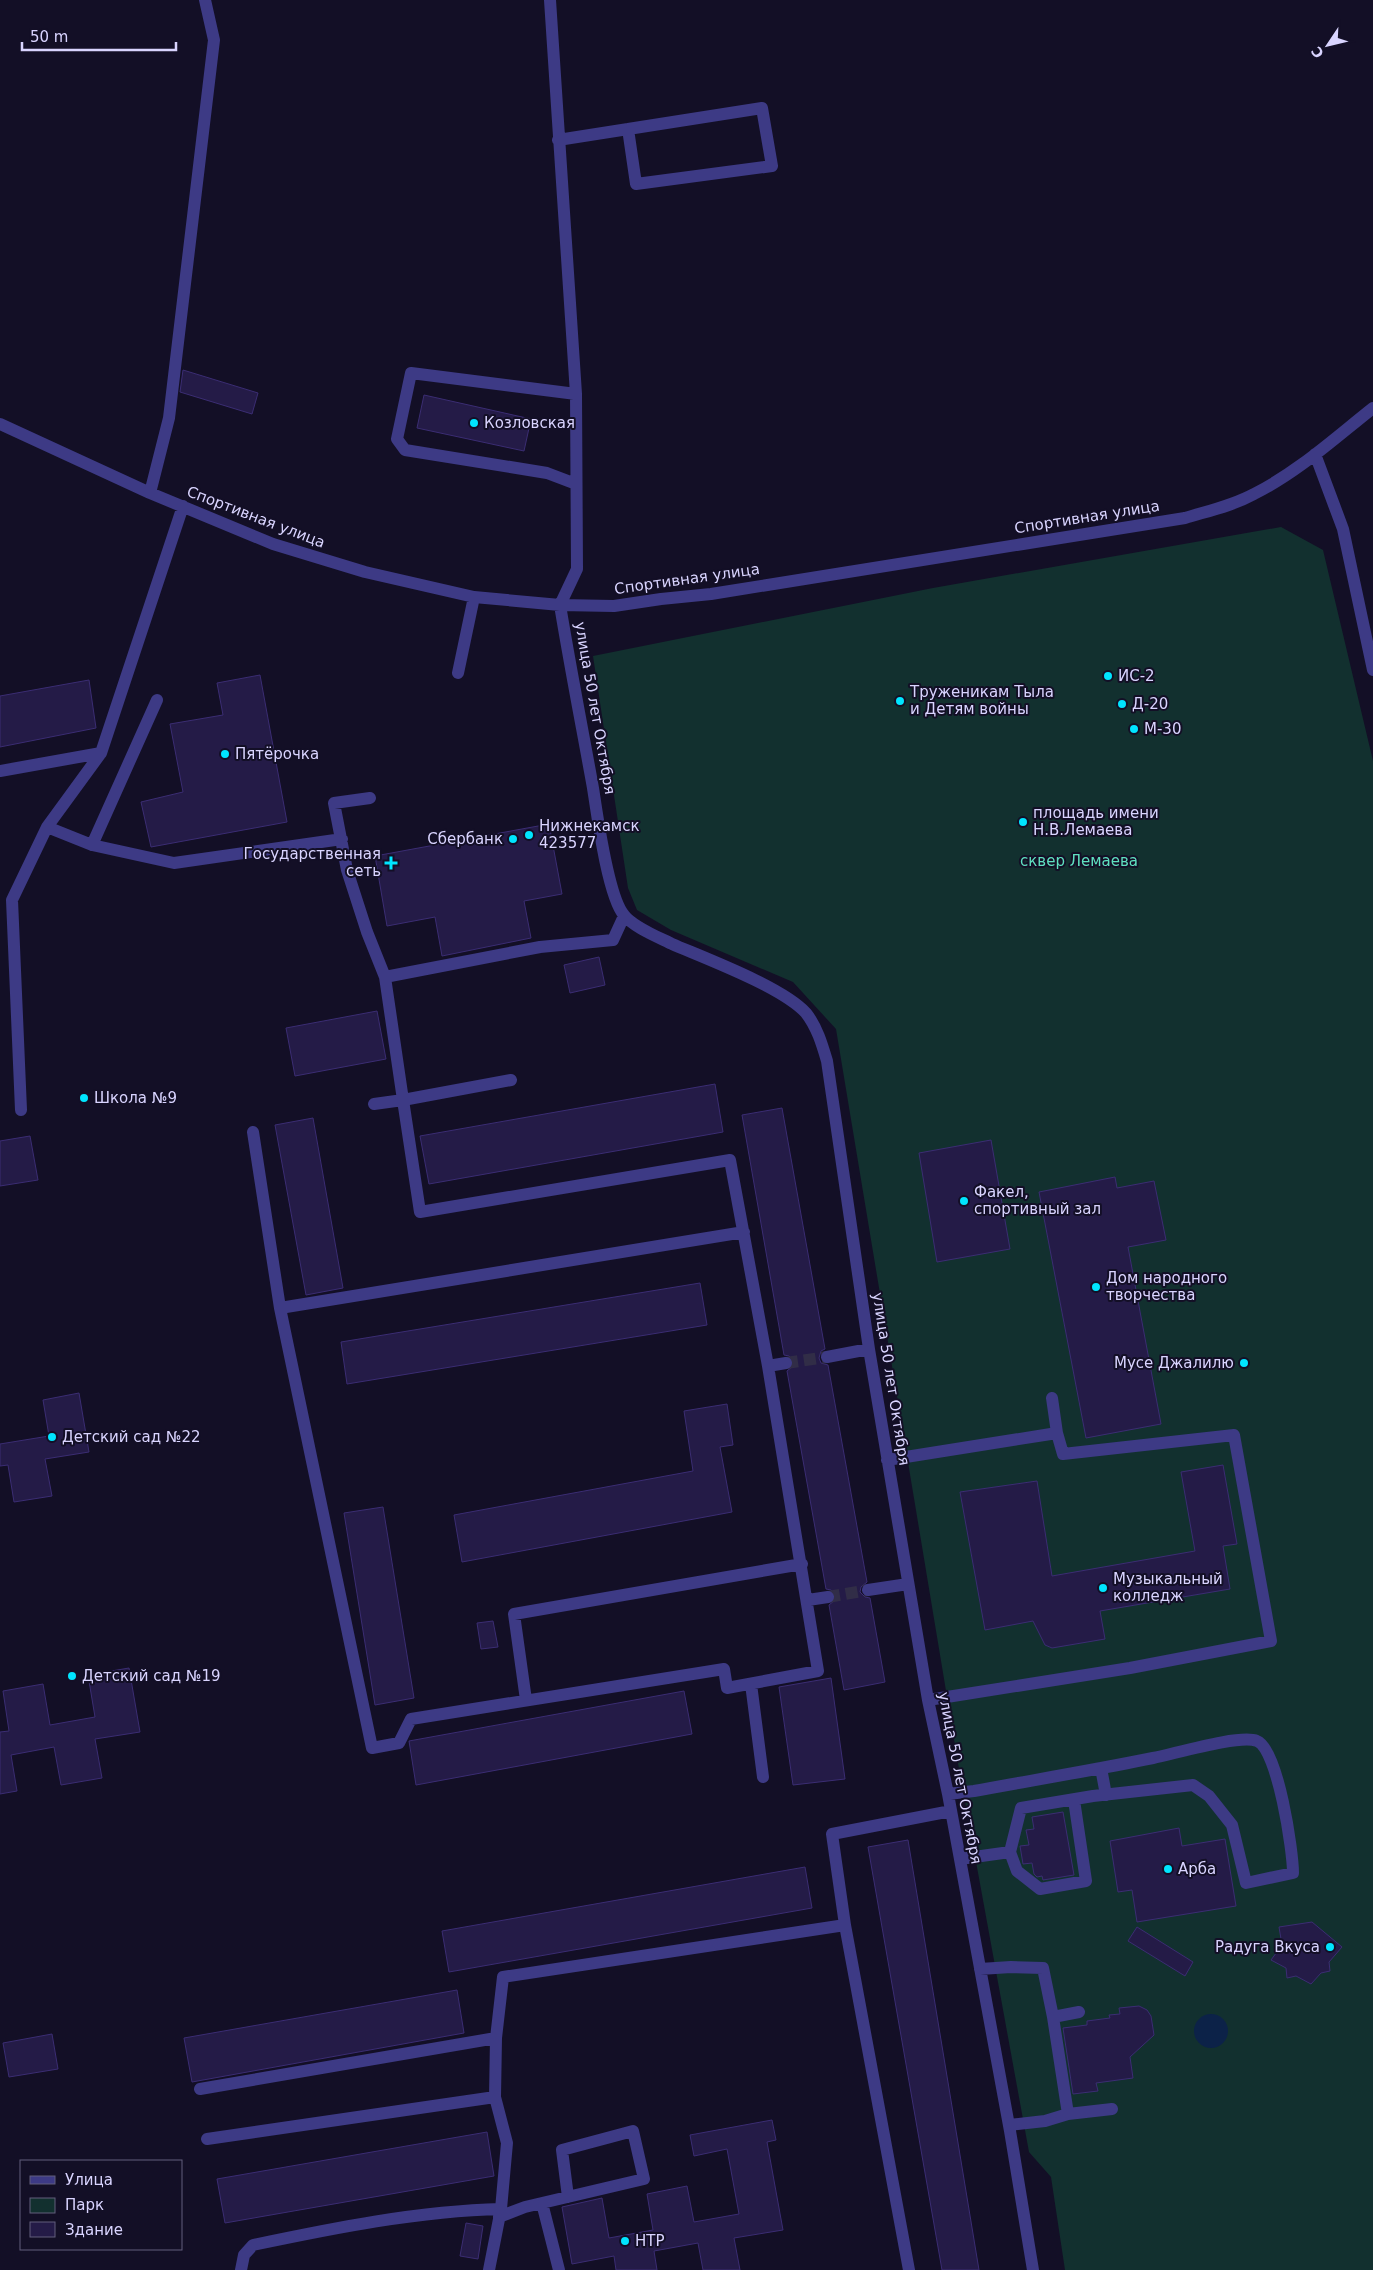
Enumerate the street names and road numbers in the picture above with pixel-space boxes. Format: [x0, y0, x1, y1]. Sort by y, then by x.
street label: Спортивная улица [184, 482, 328, 552]
street label: Спортивная улица [1013, 497, 1161, 537]
street label: Спортивная улица [613, 560, 761, 598]
street label: улица 50 лет Октября [571, 620, 619, 796]
street label: улица 50 лет Октября [868, 1291, 914, 1467]
street label: улица 50 лет Октября [934, 1690, 986, 1866]

